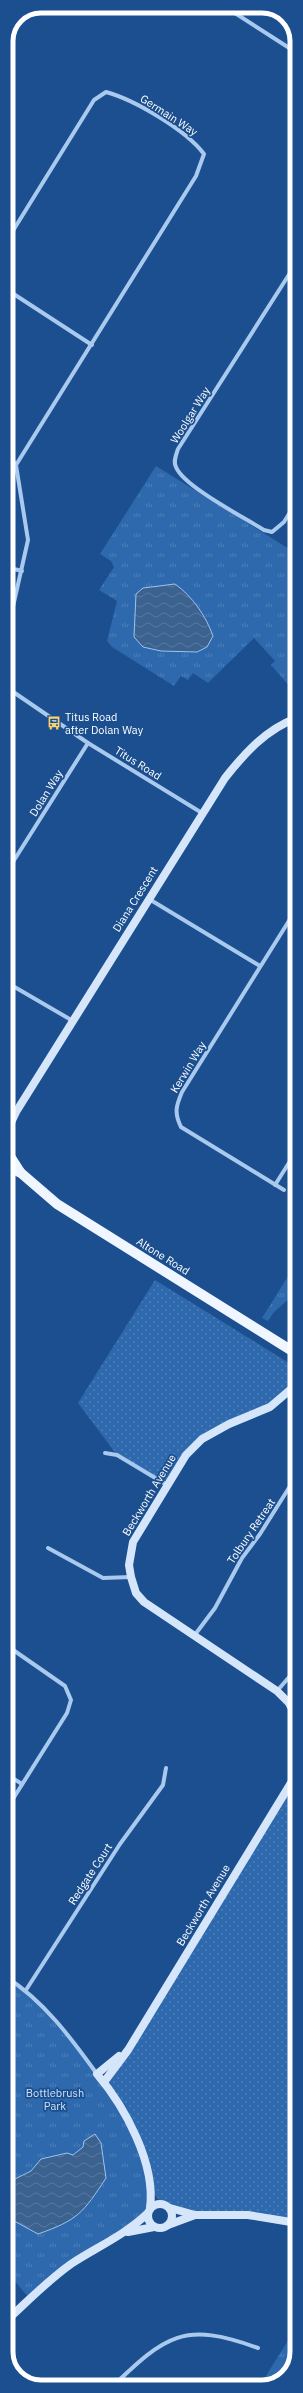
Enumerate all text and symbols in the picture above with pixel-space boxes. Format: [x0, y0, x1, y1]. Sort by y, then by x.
street label: Germain Way [138, 91, 201, 139]
street label: Woolgar Way [167, 384, 213, 446]
place label: Titus Road after Dolan Way [65, 710, 144, 737]
bus stop icon: Titus Road after Dolan Way [46, 715, 62, 731]
street label: Titus Road [112, 743, 164, 783]
street label: Dolan Way [26, 767, 66, 819]
street label: Diana Crescent [109, 864, 161, 934]
street label: Kerwin Way [167, 1038, 209, 1095]
street label: Altone Road [134, 1234, 192, 1278]
street label: Beckworth Avenue [119, 1452, 179, 1538]
street label: Tolbury Retreat [224, 1495, 278, 1566]
street label: Redgate Court [65, 1840, 115, 1907]
street label: Beckworth Avenue [173, 1862, 233, 1948]
park label: Bottlebrush Park [26, 2086, 84, 2113]

